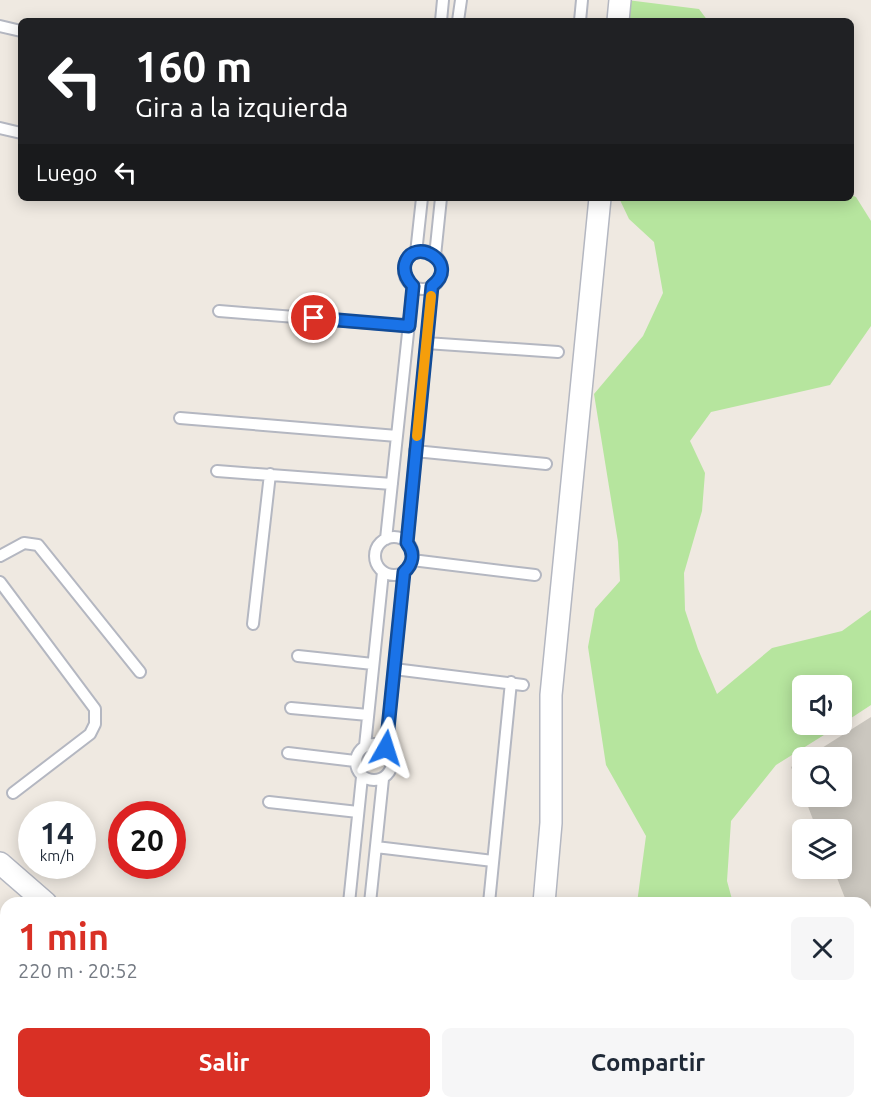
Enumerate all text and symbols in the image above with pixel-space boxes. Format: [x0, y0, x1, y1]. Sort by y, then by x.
icon: left [36, 42, 114, 120]
text: 160 m [135, 43, 252, 90]
text: Gira a la izquierda [135, 92, 348, 122]
icon: left [109, 156, 142, 189]
text: Luego [36, 160, 97, 185]
pin [288, 292, 339, 343]
icon: arrive [297, 301, 330, 334]
map controls [792, 675, 852, 879]
button: sound [792, 675, 852, 735]
position arrow [354, 716, 418, 780]
button: search [792, 747, 852, 807]
speed limit sign: 20 [108, 801, 186, 879]
text: 14 [40, 816, 74, 850]
button: layers [792, 819, 852, 879]
text: km/h [40, 847, 74, 864]
text: 1 min [18, 916, 109, 957]
button: close [791, 917, 854, 980]
text: 220 m · 20:52 [18, 959, 138, 982]
button: Salir [18, 1028, 430, 1097]
button: Compartir [442, 1028, 854, 1097]

